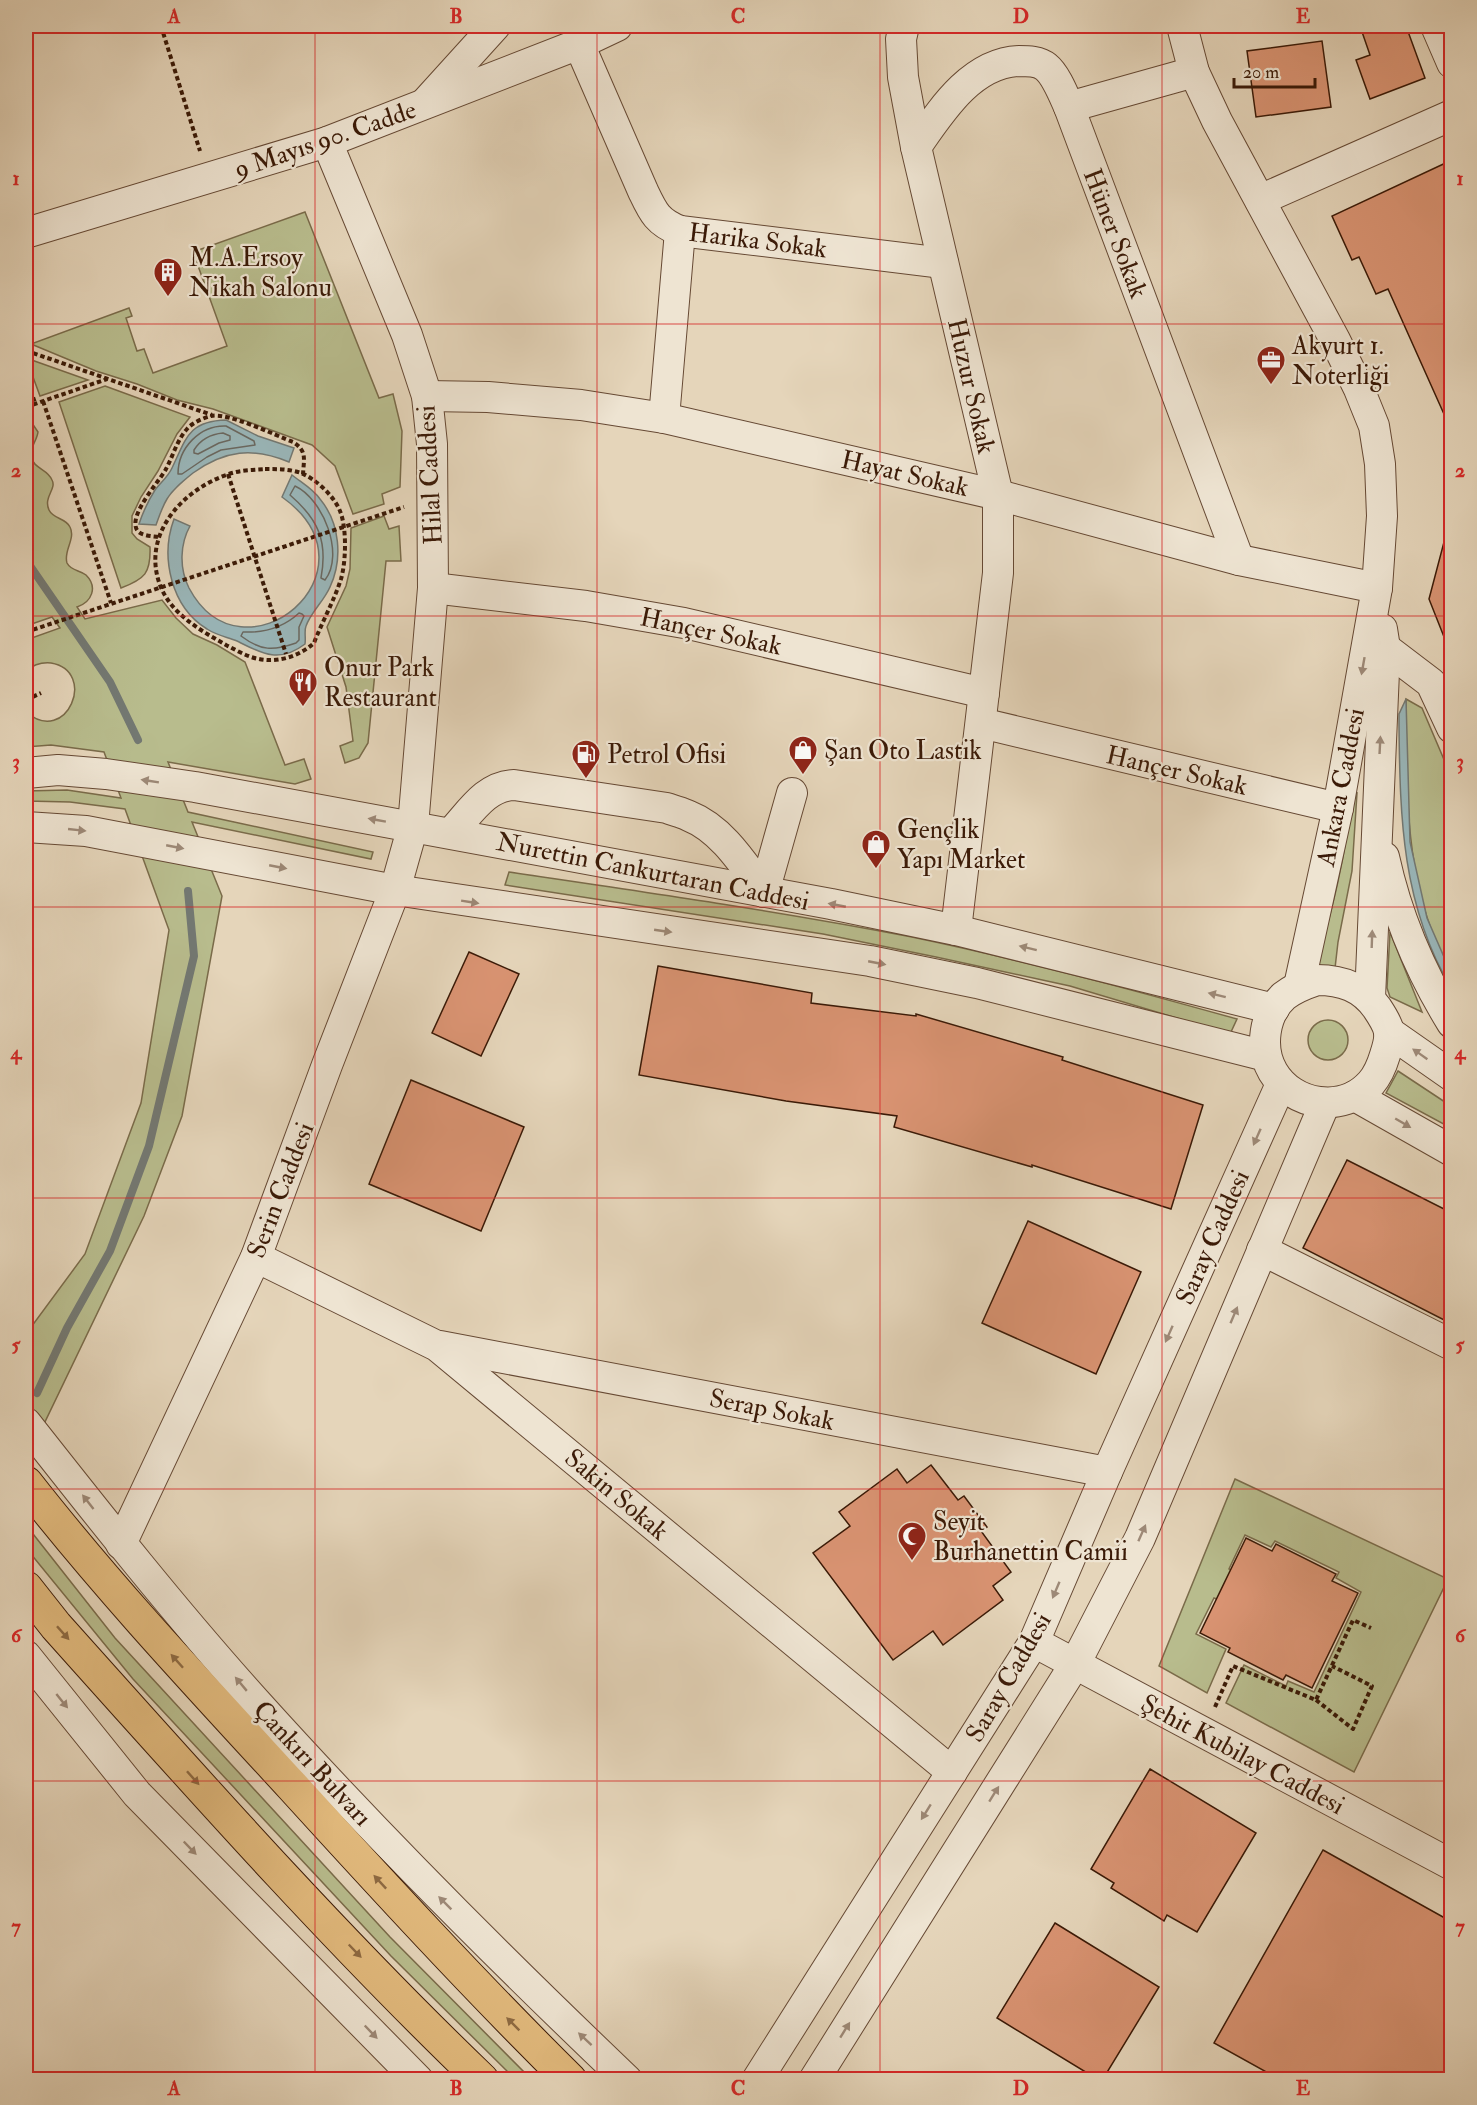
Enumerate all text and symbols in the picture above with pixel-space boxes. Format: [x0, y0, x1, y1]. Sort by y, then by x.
text: A [167, 4, 181, 29]
text: B [449, 4, 463, 29]
text: C [731, 4, 745, 29]
text: D [1013, 4, 1029, 29]
text: E [1296, 4, 1311, 29]
scale bar [1234, 51, 1315, 89]
text: 20 m [1243, 61, 1279, 84]
street label: 9 Mayıs 90. Cadde [228, 94, 421, 187]
street label: Hüner Sokak [1076, 164, 1155, 303]
text: 1 [12, 166, 20, 191]
text: 1 [1456, 166, 1464, 191]
street label: Harika Sokak [687, 217, 829, 265]
place label: M.A.Ersoy Nikah Salonu [189, 242, 332, 304]
building icon: M.A.Ersoy Nikah Salonu [152, 256, 184, 298]
street label: Huzur Sokak [940, 315, 1002, 458]
place label: Akyurt 1. Noterliği [1291, 330, 1389, 392]
office icon: Akyurt 1. Noterliği [1255, 344, 1287, 386]
street label: Hilal Caddesi [410, 404, 450, 546]
street label: Hayat Sokak [838, 444, 972, 504]
text: 2 [11, 458, 21, 483]
text: 2 [1455, 458, 1465, 483]
street label: Hançer Sokak [637, 601, 785, 663]
place label: Onur Park Restaurant [324, 652, 437, 714]
one-way arrow [1358, 657, 1367, 676]
restaurant icon: Onur Park Restaurant [287, 666, 319, 708]
street label: Ankara Caddesi [1310, 705, 1372, 870]
shop icon: Şan Oto Lastik [787, 734, 819, 776]
place label: Şan Oto Lastik [824, 735, 982, 767]
one-way arrow [1375, 735, 1384, 754]
fuel station icon: Petrol Ofisi [570, 738, 602, 780]
place label: Petrol Ofisi [607, 739, 726, 771]
street label: Hançer Sokak [1103, 739, 1251, 803]
text: 3 [12, 749, 20, 774]
text: 3 [1456, 749, 1464, 774]
one-way arrow [141, 776, 160, 785]
place label: Gençlik Yapı Market [897, 814, 1025, 877]
one-way arrow [368, 815, 387, 824]
one-way arrow [68, 826, 87, 835]
street label: Nurettin Cankurtaran Caddesi [494, 826, 812, 918]
shop icon: Gençlik Yapı Market [860, 828, 892, 870]
one-way arrow [165, 843, 184, 852]
one-way arrow [269, 863, 288, 872]
one-way arrow [461, 897, 480, 906]
one-way arrow [828, 900, 847, 909]
one-way arrow [654, 927, 673, 936]
one-way arrow [1367, 930, 1376, 949]
one-way arrow [1018, 942, 1037, 952]
one-way arrow [867, 959, 886, 968]
one-way arrow [1208, 989, 1226, 999]
text: 4 [10, 1040, 23, 1065]
text: 4 [1454, 1040, 1467, 1065]
one-way arrow [1413, 1048, 1429, 1060]
street label: Serin Caddesi [240, 1118, 321, 1263]
one-way arrow [1395, 1118, 1412, 1128]
one-way arrow [1253, 1129, 1262, 1146]
street label: Saray Caddesi [1169, 1165, 1257, 1310]
one-way arrow [1230, 1306, 1239, 1324]
one-way arrow [1164, 1326, 1173, 1343]
text: 5 [12, 1332, 22, 1357]
text: 5 [1456, 1332, 1466, 1357]
street label: Serap Sokak [706, 1382, 838, 1439]
street label: Sakin Sokak [558, 1442, 675, 1548]
one-way arrow [82, 1494, 95, 1510]
place label: Seyit Burhanettin Camii [933, 1506, 1128, 1568]
mosque icon: Seyit Burhanettin Camii [896, 1520, 928, 1562]
one-way arrow [1137, 1524, 1147, 1542]
one-way arrow [1052, 1581, 1061, 1598]
street label: Saray Caddesi [959, 1607, 1059, 1748]
text: 6 [11, 1623, 23, 1648]
text: 6 [1455, 1623, 1467, 1648]
one-way arrow [56, 1625, 69, 1640]
one-way arrow [171, 1654, 184, 1669]
one-way arrow [234, 1676, 247, 1692]
street label: Şehit Kubilay Caddesi [1135, 1688, 1350, 1822]
one-way arrow [56, 1693, 69, 1709]
street label: Çankırı Bulvarı [246, 1694, 379, 1833]
one-way arrow [186, 1770, 199, 1785]
one-way arrow [988, 1786, 999, 1802]
one-way arrow [921, 1804, 932, 1820]
one-way arrow [183, 1841, 197, 1855]
one-way arrow [373, 1874, 387, 1889]
one-way arrow [439, 1897, 453, 1911]
text: 7 [11, 1914, 21, 1939]
text: 7 [1455, 1914, 1465, 1939]
one-way arrow [348, 1944, 362, 1959]
one-way arrow [506, 2017, 521, 2031]
one-way arrow [840, 2022, 851, 2038]
one-way arrow [363, 2025, 377, 2039]
one-way arrow [578, 2033, 592, 2047]
text: A [167, 2076, 181, 2101]
text: B [449, 2076, 463, 2101]
text: C [731, 2076, 745, 2101]
text: D [1013, 2076, 1029, 2101]
text: E [1296, 2076, 1311, 2101]

